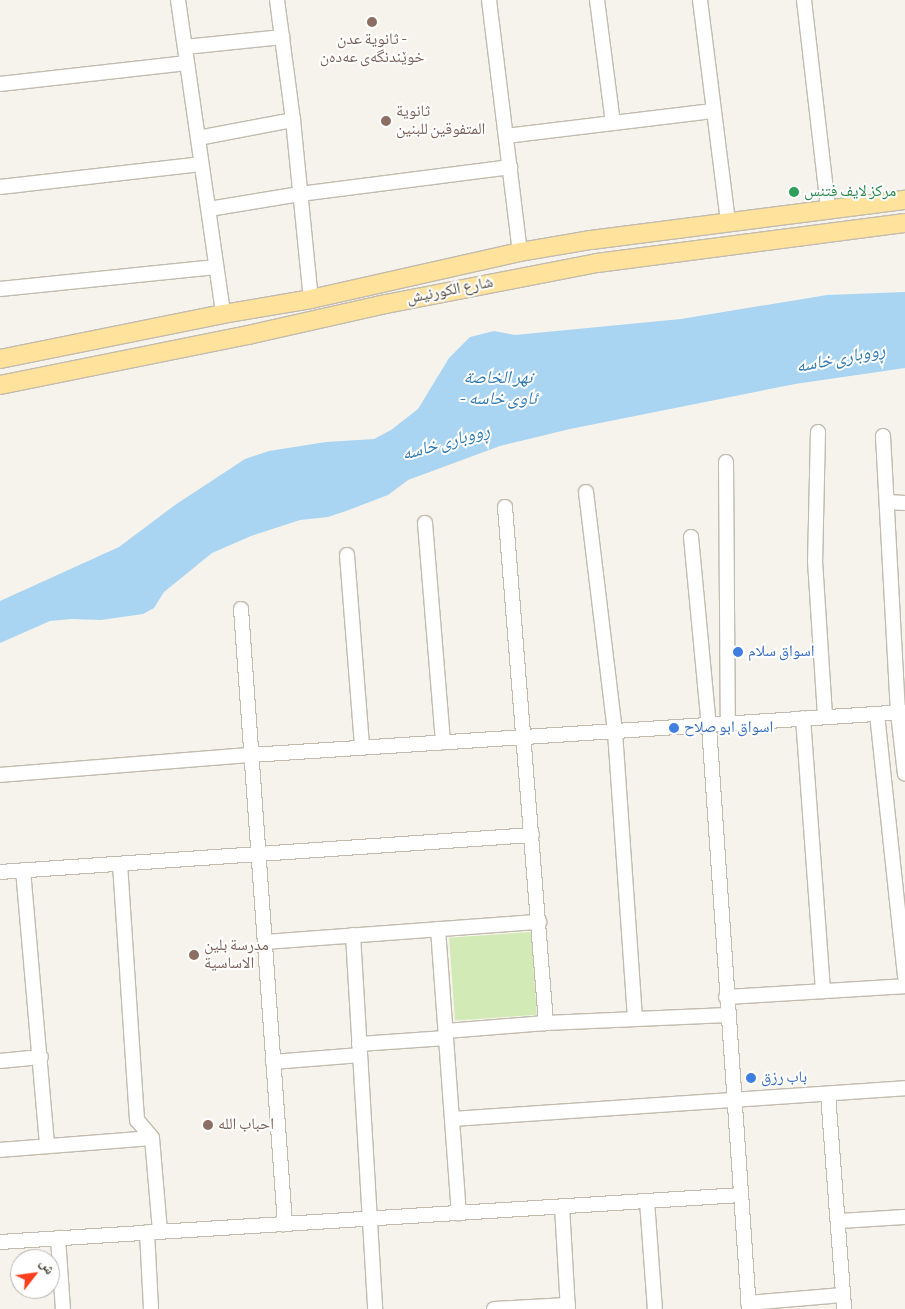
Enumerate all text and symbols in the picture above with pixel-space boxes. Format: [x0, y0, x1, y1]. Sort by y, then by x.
marker: ثانوية عدن - خوێندنگەی عەدەن [366, 16, 378, 28]
place label: ثانوية عدن - خوێندنگەی عەدەن [320, 30, 424, 68]
place label: ثانوية المتفوقين للبنين [396, 102, 485, 140]
marker: ثانوية المتفوقين للبنين [380, 115, 392, 127]
place label: مركز لايف فتنس [804, 182, 896, 202]
marker: مركز لايف فتنس [788, 186, 800, 198]
street label: شارع الكورنيش [405, 273, 495, 309]
water label: ڕووباری خاسە [795, 340, 887, 378]
water label: نهر الخاصة - ئاوی خاسە [459, 368, 537, 410]
water label: ڕووباری خاسە [400, 420, 492, 466]
place label: اسواق سلام [748, 642, 815, 662]
marker: اسواق سلام [732, 646, 744, 658]
place label: اسواق ابو صلاح [684, 718, 773, 738]
marker: اسواق ابو صلاح [668, 722, 680, 734]
place label: مدرسة بلين الاساسية [204, 936, 269, 974]
marker: مدرسة بلين الاساسية [188, 949, 200, 961]
place label: باب رزق [761, 1068, 807, 1088]
marker: باب رزق [745, 1072, 757, 1084]
place label: احباب الله [218, 1115, 274, 1135]
marker: احباب الله [202, 1119, 214, 1131]
north arrow [10, 1249, 60, 1299]
text: ش [36, 1256, 59, 1277]

